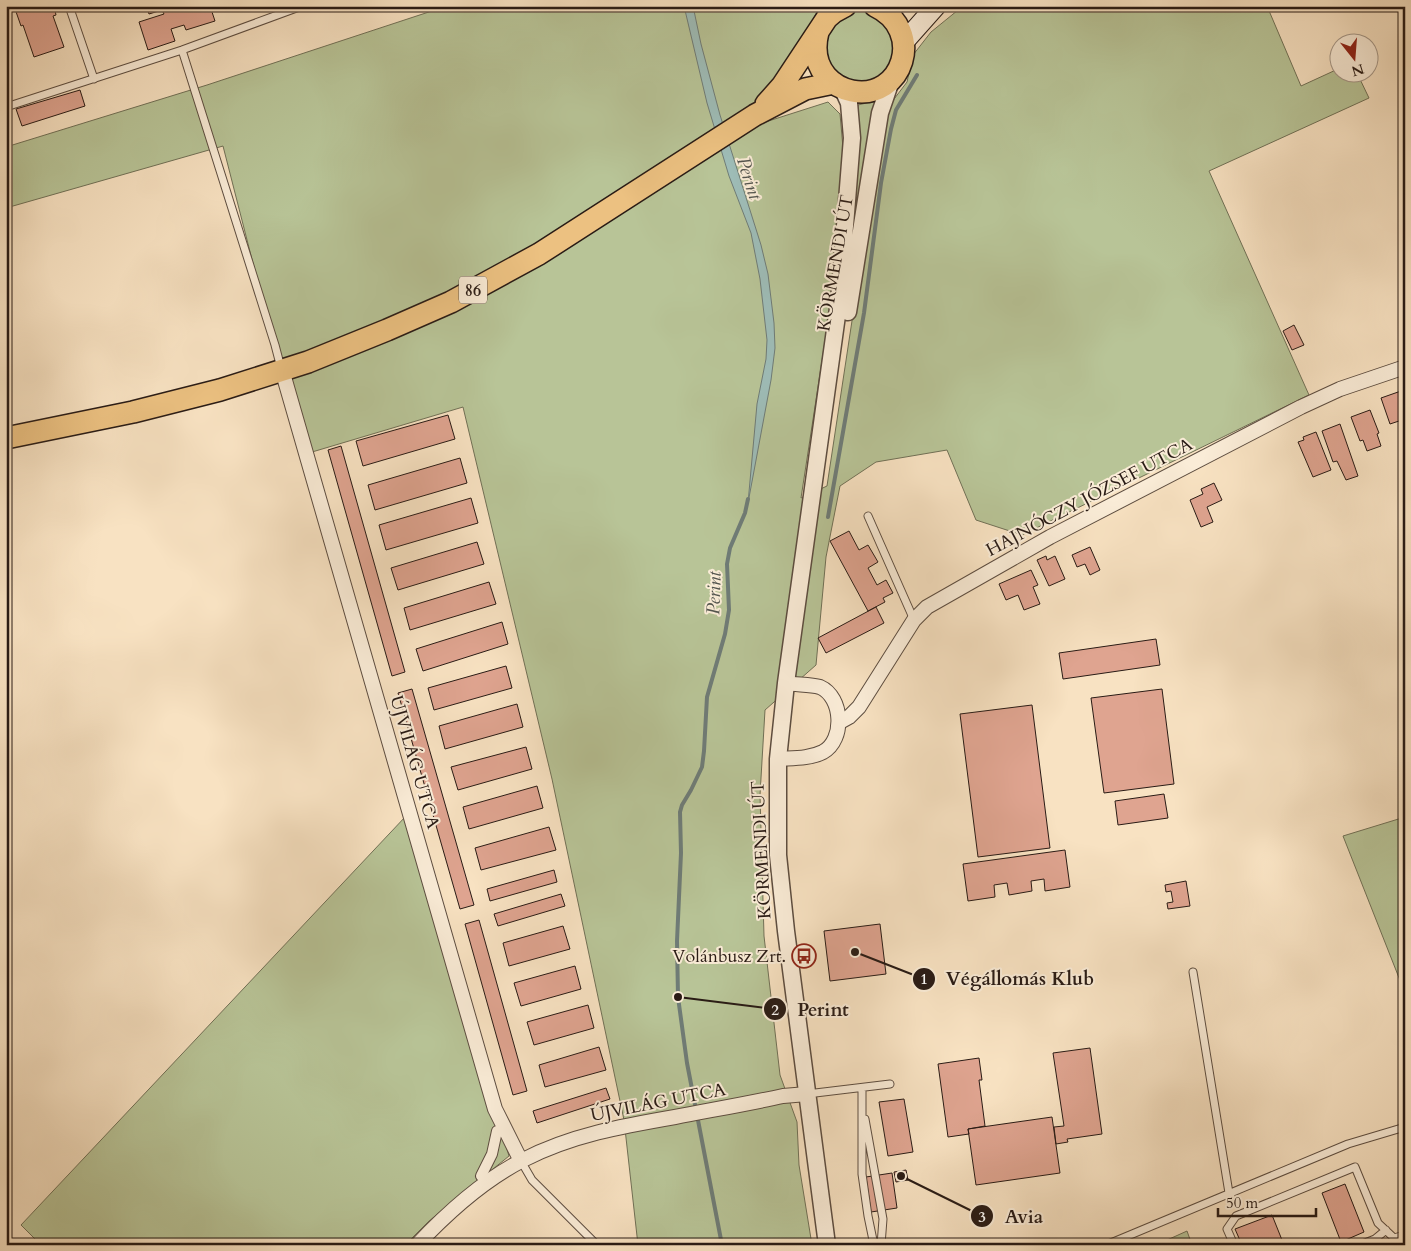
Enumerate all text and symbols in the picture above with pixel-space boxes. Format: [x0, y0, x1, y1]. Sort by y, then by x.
north arrow [1328, 32, 1378, 82]
text: N [1349, 59, 1366, 81]
water label: Perint [730, 154, 768, 204]
street label: KÖRMENDI ÚT [811, 193, 860, 333]
road number: 86 [459, 276, 487, 304]
street label: HAJNÓCZY JÓZSEF UTCA [981, 432, 1197, 563]
water label: Perint [700, 570, 728, 615]
street label: ÚJVILÁG UTCA [384, 693, 446, 832]
street label: KÖRMENDI ÚT [745, 780, 778, 920]
bus stop icon: Volánbusz Zrt. [791, 943, 817, 969]
place label: Volánbusz Zrt. [672, 944, 786, 969]
callout: Végállomás Klub [911, 962, 1105, 996]
text: Végállomás Klub [946, 966, 1094, 992]
text: 1 [920, 969, 928, 989]
callout: Perint [763, 992, 859, 1026]
text: Perint [797, 997, 849, 1023]
text: 2 [771, 1000, 779, 1020]
street label: ÚJVILÁG UTCA [588, 1077, 728, 1128]
scale bar [1218, 1186, 1316, 1218]
text: 50 m [1226, 1193, 1258, 1213]
callout: Avia [970, 1199, 1053, 1233]
text: Avia [1005, 1204, 1044, 1230]
text: 3 [978, 1207, 986, 1227]

